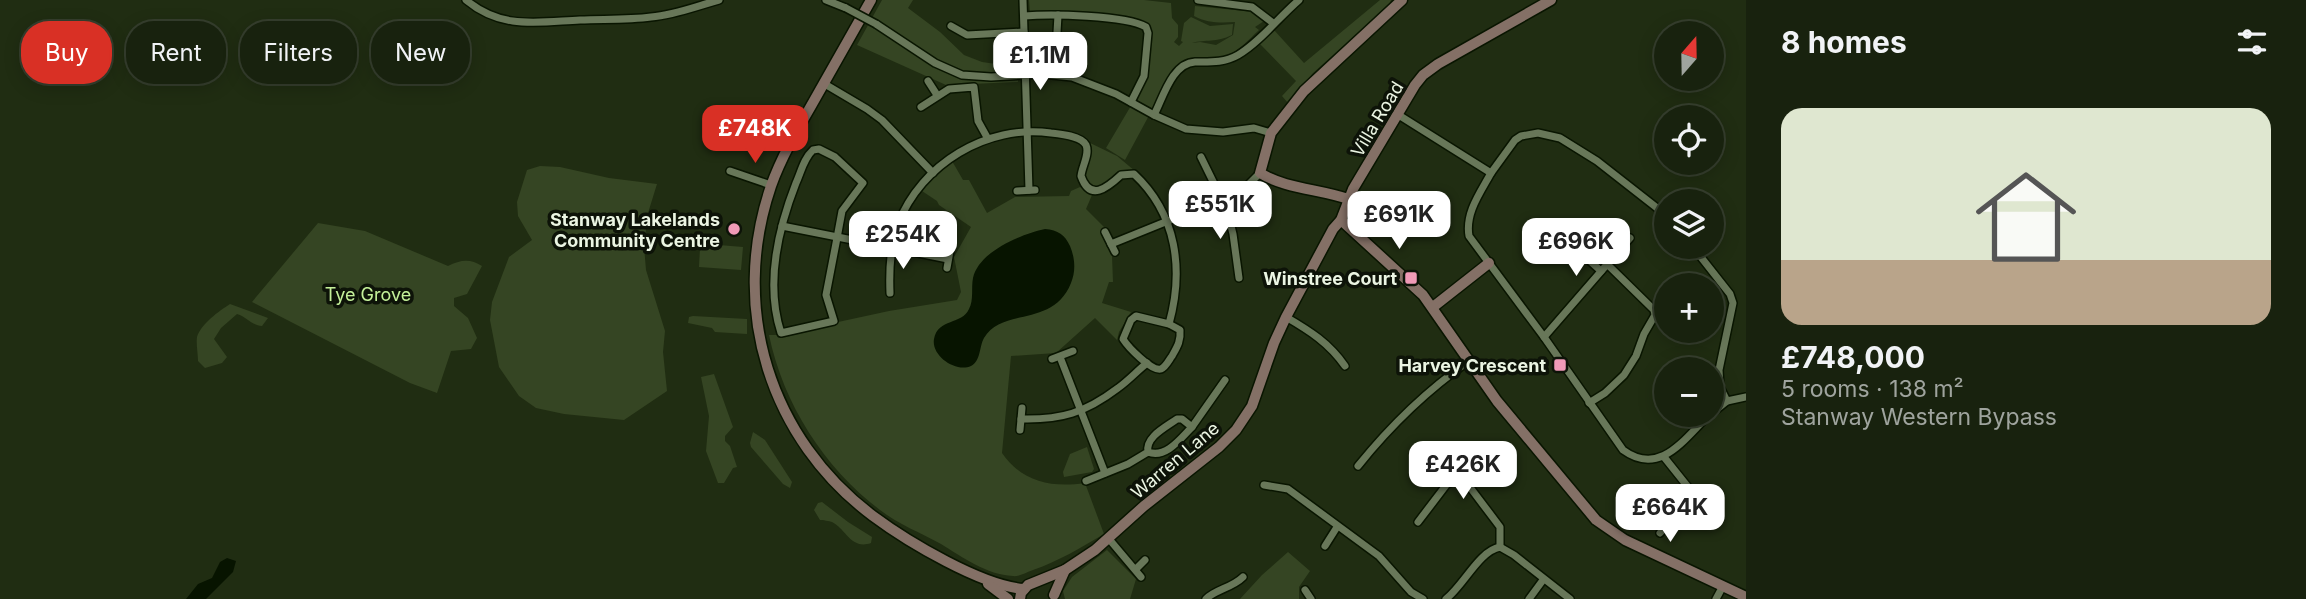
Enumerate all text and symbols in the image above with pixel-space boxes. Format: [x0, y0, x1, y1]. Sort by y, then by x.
chip: Buy [21, 21, 112, 84]
chip: Rent [126, 21, 226, 84]
chip: Filters [240, 21, 357, 84]
chip: New [371, 21, 470, 84]
north arrow [1654, 21, 1724, 91]
map controls [1654, 21, 1724, 427]
icon: filters [2233, 23, 2271, 61]
text: 8 homes [1781, 24, 1907, 60]
pin: £1.1M [991, 32, 1089, 92]
text: £1.1M [1009, 41, 1071, 69]
street label: Villa Road [1346, 78, 1408, 160]
button: locate [1654, 105, 1724, 175]
pin: £748K [706, 106, 804, 165]
text: £748K [718, 114, 792, 142]
icon: home [1963, 154, 2089, 280]
pin: £551K [1171, 182, 1269, 241]
button: layers [1654, 189, 1724, 259]
text: £551K [1185, 190, 1255, 218]
pin: £691K [1350, 191, 1448, 251]
text: £691K [1363, 200, 1435, 228]
place label: Stanway Lakelands Community Centre [550, 209, 720, 251]
pin: £254K [854, 212, 952, 271]
pin: £696K [1527, 218, 1625, 278]
text: £254K [865, 220, 941, 248]
marker: Stanway Lakelands Community Centre [726, 221, 742, 237]
text: £696K [1538, 227, 1614, 255]
place label: Winstree Court [1263, 268, 1397, 289]
marker: Winstree Court [1403, 270, 1419, 286]
button: + [1654, 273, 1724, 343]
park label: Tye Grove [325, 284, 411, 305]
text: £748,000 [1781, 339, 1925, 375]
place label: Harvey Crescent [1398, 355, 1546, 376]
marker: Harvey Crescent [1552, 357, 1568, 373]
button: − [1654, 357, 1724, 427]
text: 5 rooms · 138 m² [1781, 375, 1964, 403]
text: Stanway Western Bypass [1781, 403, 2057, 431]
street label: Warren Lane [1127, 417, 1223, 503]
pin: £426K [1414, 442, 1512, 501]
text: £426K [1425, 450, 1501, 478]
pin: £664K [1621, 484, 1719, 544]
text: £664K [1632, 493, 1708, 521]

